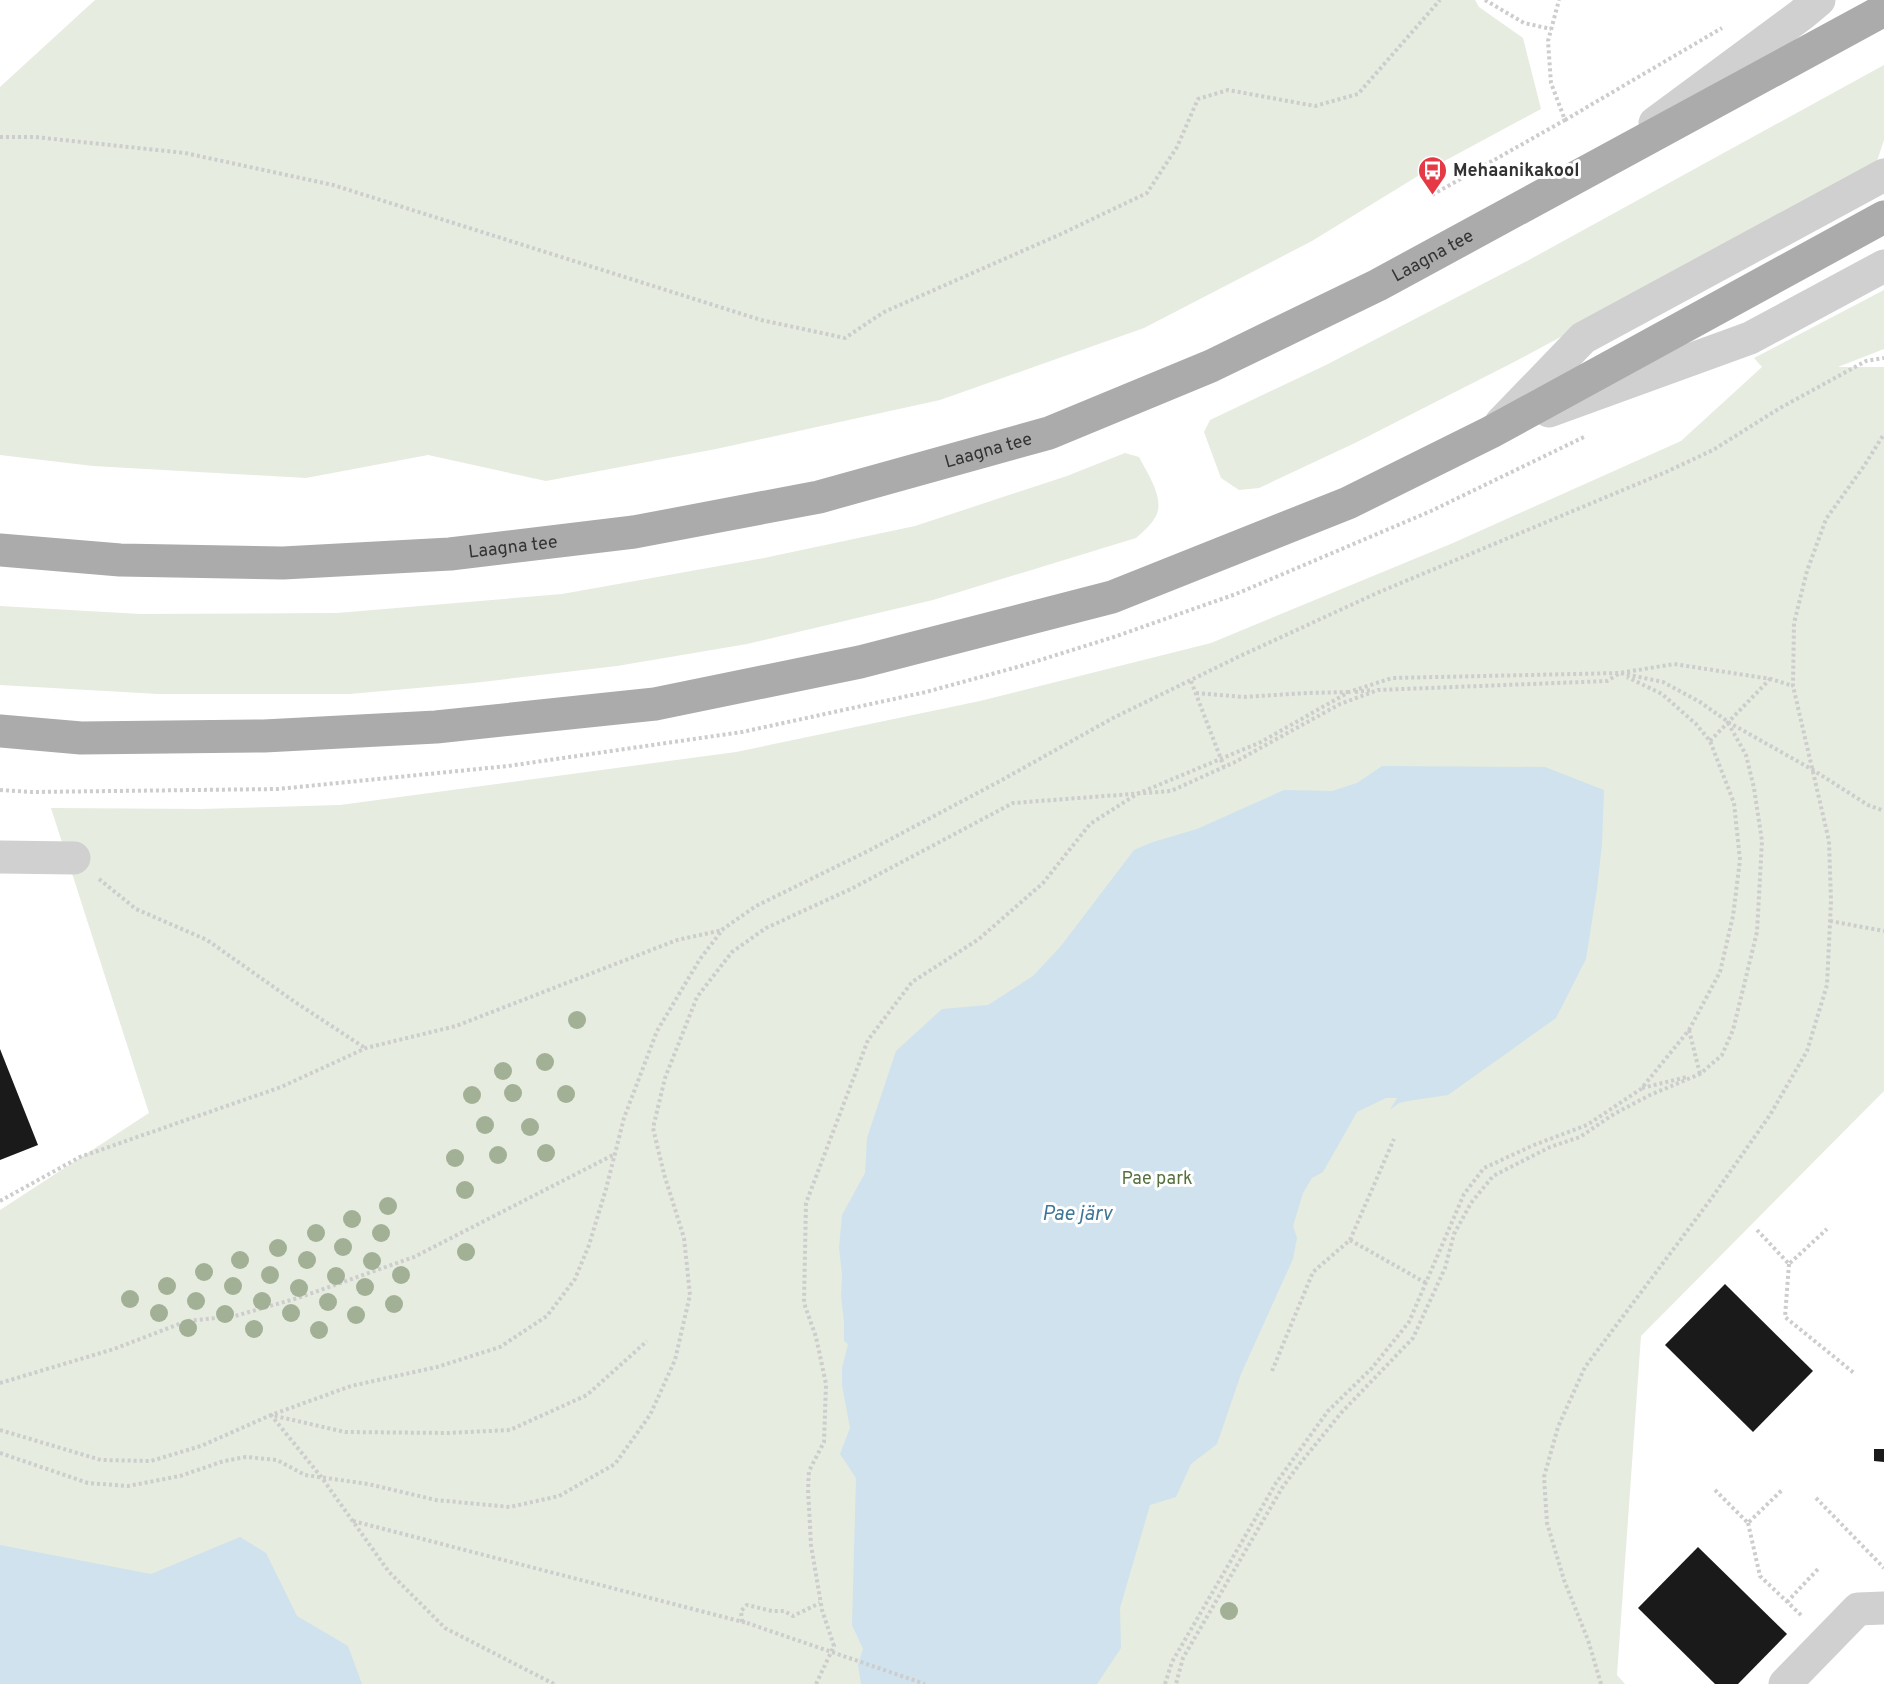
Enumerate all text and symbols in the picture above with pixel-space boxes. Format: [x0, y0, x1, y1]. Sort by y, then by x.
bus stop icon: Mehaanikakool [1416, 154, 1448, 196]
place label: Mehaanikakool [1453, 160, 1579, 183]
street label: Laagna tee [1388, 225, 1478, 288]
street label: Laagna tee [942, 428, 1035, 474]
street label: Laagna tee [467, 531, 559, 565]
park label: Pae park [1121, 1168, 1193, 1191]
water label: Pae järv [1042, 1202, 1114, 1228]

